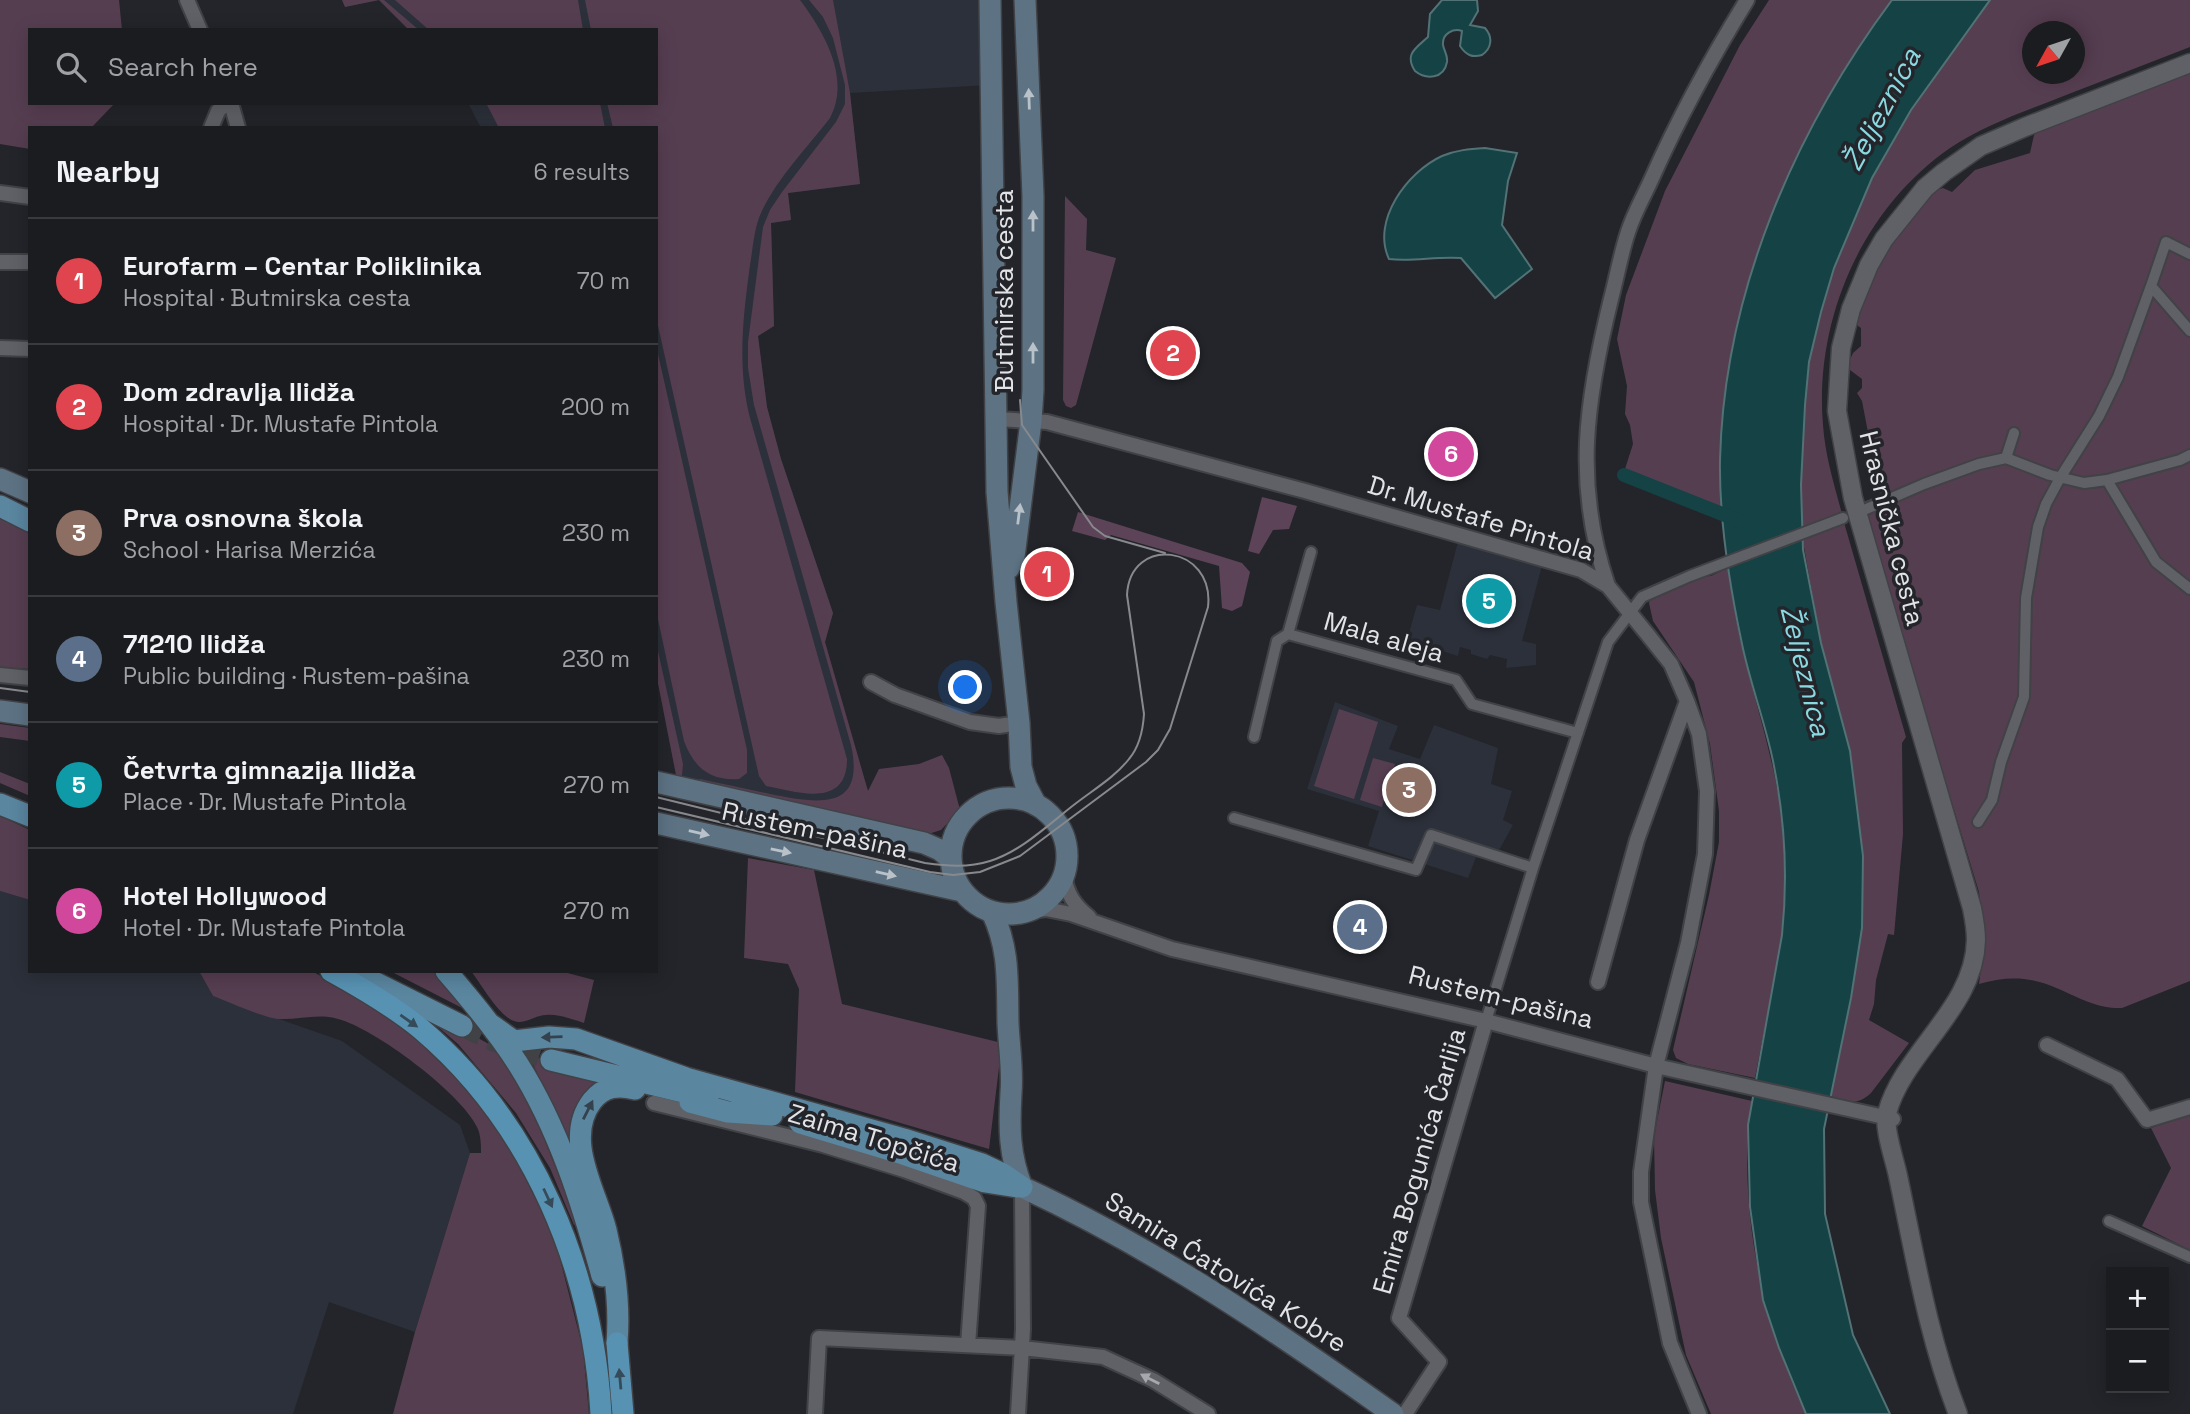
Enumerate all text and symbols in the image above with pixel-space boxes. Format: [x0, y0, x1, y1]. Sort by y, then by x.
north arrow [2022, 21, 2085, 84]
search box [28, 28, 658, 105]
water label: Željeznica [1834, 41, 1929, 176]
icon: search [52, 48, 90, 86]
text: Search here [108, 50, 258, 84]
one-way arrow [1023, 87, 1034, 109]
text: Nearby [56, 152, 160, 191]
text: 6 results [534, 157, 630, 187]
street label: Butmirska cesta [987, 189, 1021, 393]
one-way arrow [1027, 209, 1039, 231]
text: Eurofarm – Centar Poliklinika [123, 249, 482, 283]
text: 1 [74, 266, 84, 296]
text: 70 m [577, 266, 630, 296]
text: Hospital · Butmirska cesta [123, 283, 410, 313]
pin: 2 [1150, 327, 1196, 379]
one-way arrow [1027, 341, 1039, 363]
text: Dom zdravlja Ilidža [123, 375, 355, 409]
text: 2 [72, 392, 86, 422]
text: 200 m [561, 392, 630, 422]
text: Hospital · Dr. Mustafe Pintola [123, 409, 438, 439]
street label: Hrasnička cesta [1851, 427, 1933, 629]
pin: 6 [1428, 428, 1474, 480]
street label: Dr. Mustafe Pintola [1364, 467, 1598, 569]
text: Prva osnovna škola [123, 501, 363, 535]
one-way arrow [1014, 503, 1025, 525]
text: 3 [72, 518, 86, 548]
text: 230 m [562, 518, 630, 548]
text: School · Harisa Merzića [123, 535, 376, 565]
pin: 1 [1024, 548, 1070, 600]
pin: 5 [1466, 575, 1512, 627]
water label: Željeznica [1772, 602, 1840, 741]
street label: Mala aleja [1320, 604, 1448, 670]
text: 71210 Ilidža [123, 627, 265, 661]
text: 4 [72, 644, 86, 674]
text: 230 m [562, 644, 630, 674]
text: Public building · Rustem-pašina [123, 661, 470, 691]
your location [948, 670, 982, 704]
text: Četvrta gimnazija Ilidža [123, 753, 416, 787]
pin: 3 [1386, 764, 1432, 816]
text: 5 [72, 770, 86, 800]
text: 270 m [563, 770, 630, 800]
text: Place · Dr. Mustafe Pintola [123, 787, 407, 817]
street label: Rustem-pašina [719, 794, 911, 866]
one-way arrow [688, 827, 710, 838]
one-way arrow [770, 845, 792, 856]
one-way arrow [875, 869, 897, 880]
text: Hotel Hollywood [123, 879, 327, 913]
text: 6 [72, 896, 86, 926]
text: 270 m [563, 896, 630, 926]
pin: 4 [1337, 901, 1383, 953]
text: Hotel · Dr. Mustafe Pintola [123, 913, 405, 943]
street label: Rustem-pašina [1405, 958, 1597, 1036]
one-way arrow [400, 1014, 418, 1028]
street label: Emira Bogunića Čarlija [1365, 1024, 1473, 1298]
one-way arrow [541, 1032, 563, 1043]
street label: Zaima Topčića [784, 1096, 964, 1180]
one-way arrow [582, 1100, 593, 1120]
street label: Samira Ćatovića Kobre [1099, 1184, 1353, 1360]
one-way arrow [543, 1188, 554, 1209]
map controls [2106, 1267, 2169, 1393]
button: + [2106, 1267, 2169, 1330]
button: − [2106, 1330, 2169, 1393]
one-way arrow [614, 1367, 625, 1389]
one-way arrow [1140, 1373, 1159, 1385]

